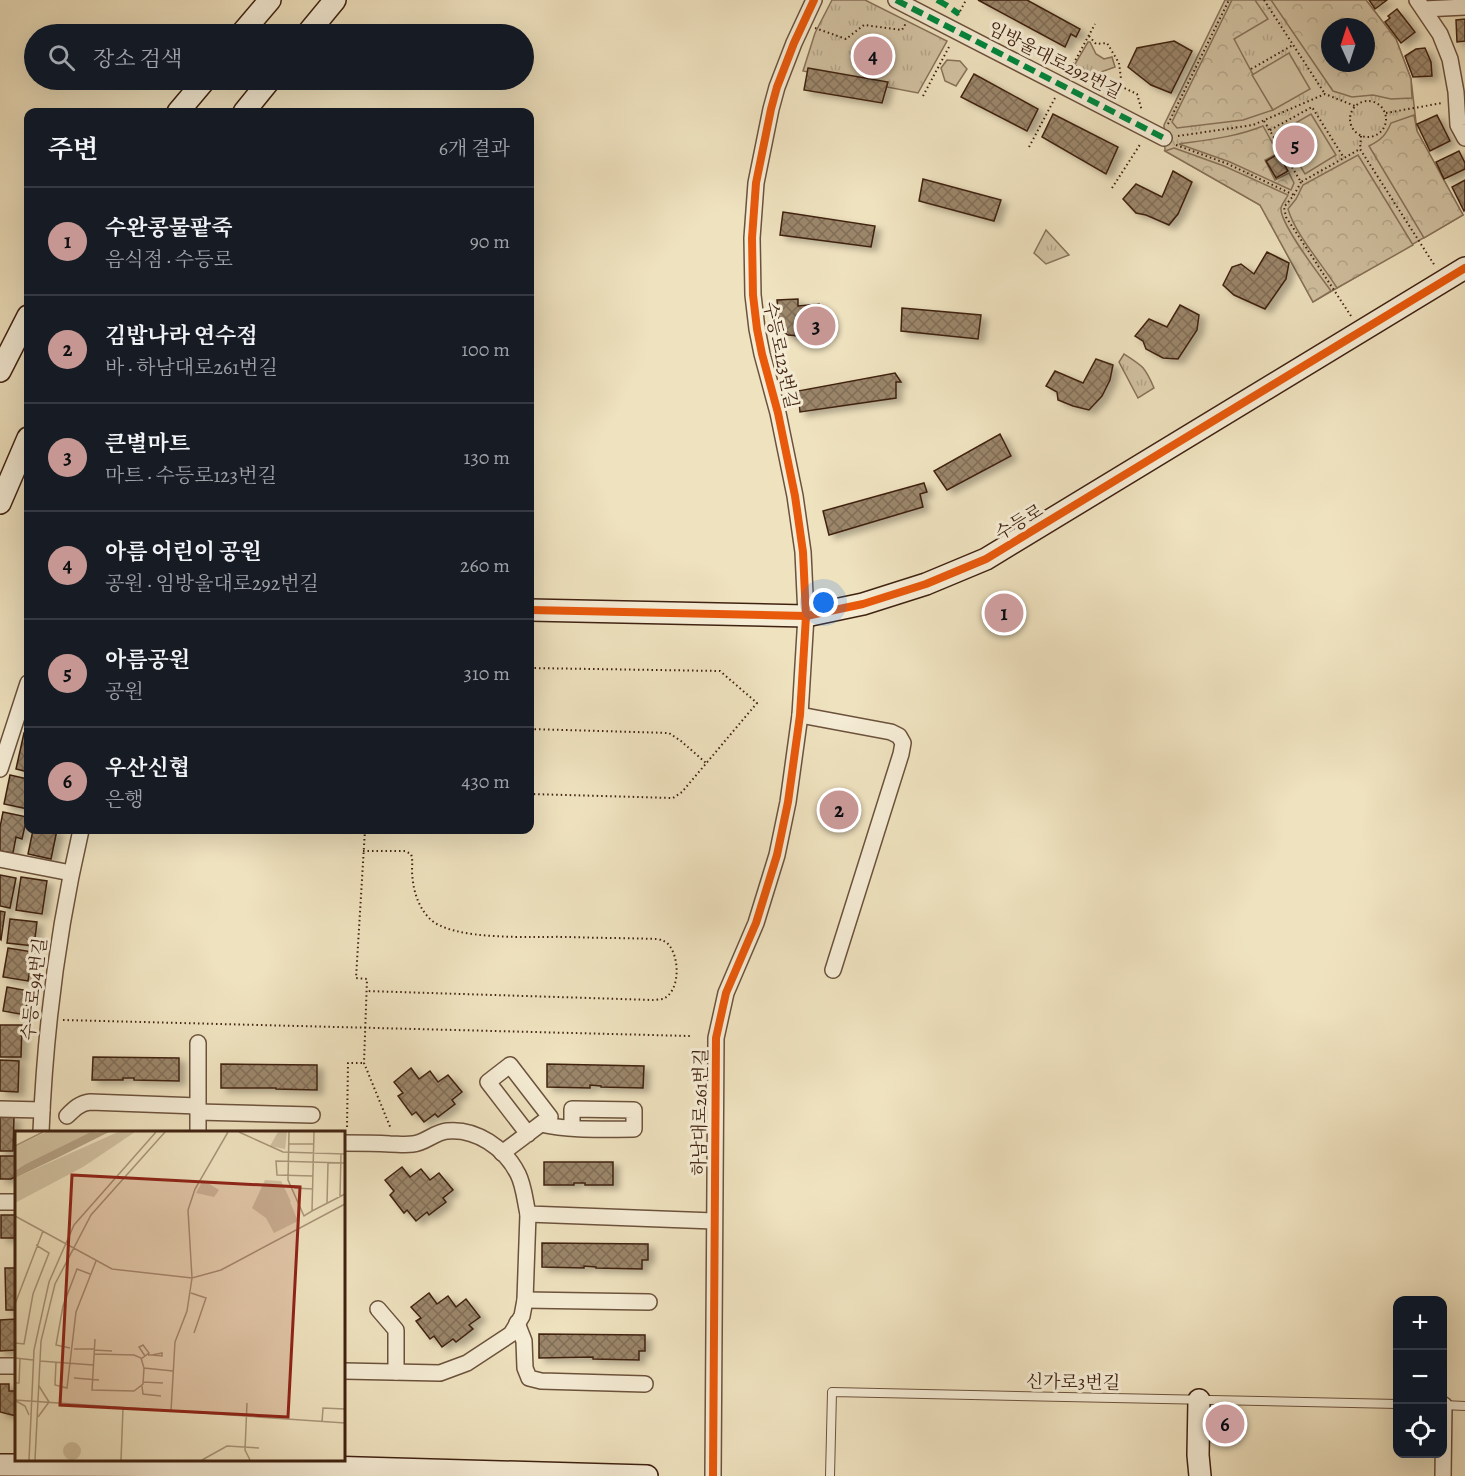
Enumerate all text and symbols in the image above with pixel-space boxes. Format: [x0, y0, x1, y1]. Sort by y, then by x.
street label: 임방울대로292번길 [984, 16, 1126, 104]
north arrow [1321, 18, 1375, 72]
search box [24, 24, 534, 90]
pin: 4 [854, 34, 892, 78]
icon: search [45, 41, 78, 74]
text: 장소 검색 [93, 44, 182, 74]
pin: 5 [1276, 122, 1314, 168]
text: 주변 [48, 132, 98, 167]
text: 6개 결과 [439, 135, 510, 162]
text: 수완콩물팥죽 [105, 213, 233, 243]
text: 1 [64, 228, 71, 255]
text: 90 m [470, 228, 510, 255]
text: 음식점 · 수등로 [105, 246, 233, 273]
street label: 수등로123번길 [758, 299, 804, 411]
pin: 3 [796, 304, 836, 348]
text: 김밥나라 연수점 [105, 321, 258, 351]
text: 2 [63, 336, 72, 363]
text: 100 m [461, 336, 510, 363]
text: 바 · 하남대로261번길 [105, 354, 278, 381]
text: 큰별마트 [105, 429, 190, 459]
text: 3 [63, 444, 72, 471]
text: 130 m [464, 444, 510, 471]
text: 마트 · 수등로123번길 [105, 462, 277, 489]
street label: 수등로 [990, 498, 1048, 546]
text: 아름 어린이 공원 [105, 537, 261, 567]
text: 4 [63, 552, 72, 579]
text: 260 m [460, 552, 510, 579]
text: 공원 · 임방울대로292번길 [105, 570, 319, 597]
your location [809, 588, 838, 617]
pin: 1 [984, 590, 1024, 636]
text: 아름공원 [105, 645, 190, 675]
text: 5 [63, 660, 72, 687]
text: 310 m [464, 660, 510, 687]
text: 공원 [105, 678, 144, 705]
text: 우산신협 [105, 753, 190, 783]
text: 6 [63, 768, 72, 795]
text: 430 m [461, 768, 510, 795]
text: 은행 [105, 786, 144, 813]
pin: 2 [820, 788, 858, 832]
street label: 수등로94번길 [16, 936, 52, 1042]
street label: 하남대로261번길 [687, 1048, 713, 1176]
inset map [15, 1131, 345, 1461]
map controls [1393, 1296, 1447, 1458]
button: + [1393, 1296, 1447, 1350]
button: − [1393, 1350, 1447, 1404]
street label: 신가로3번길 [1026, 1369, 1120, 1395]
pin: 6 [1206, 1402, 1244, 1446]
button: locate [1393, 1404, 1447, 1458]

